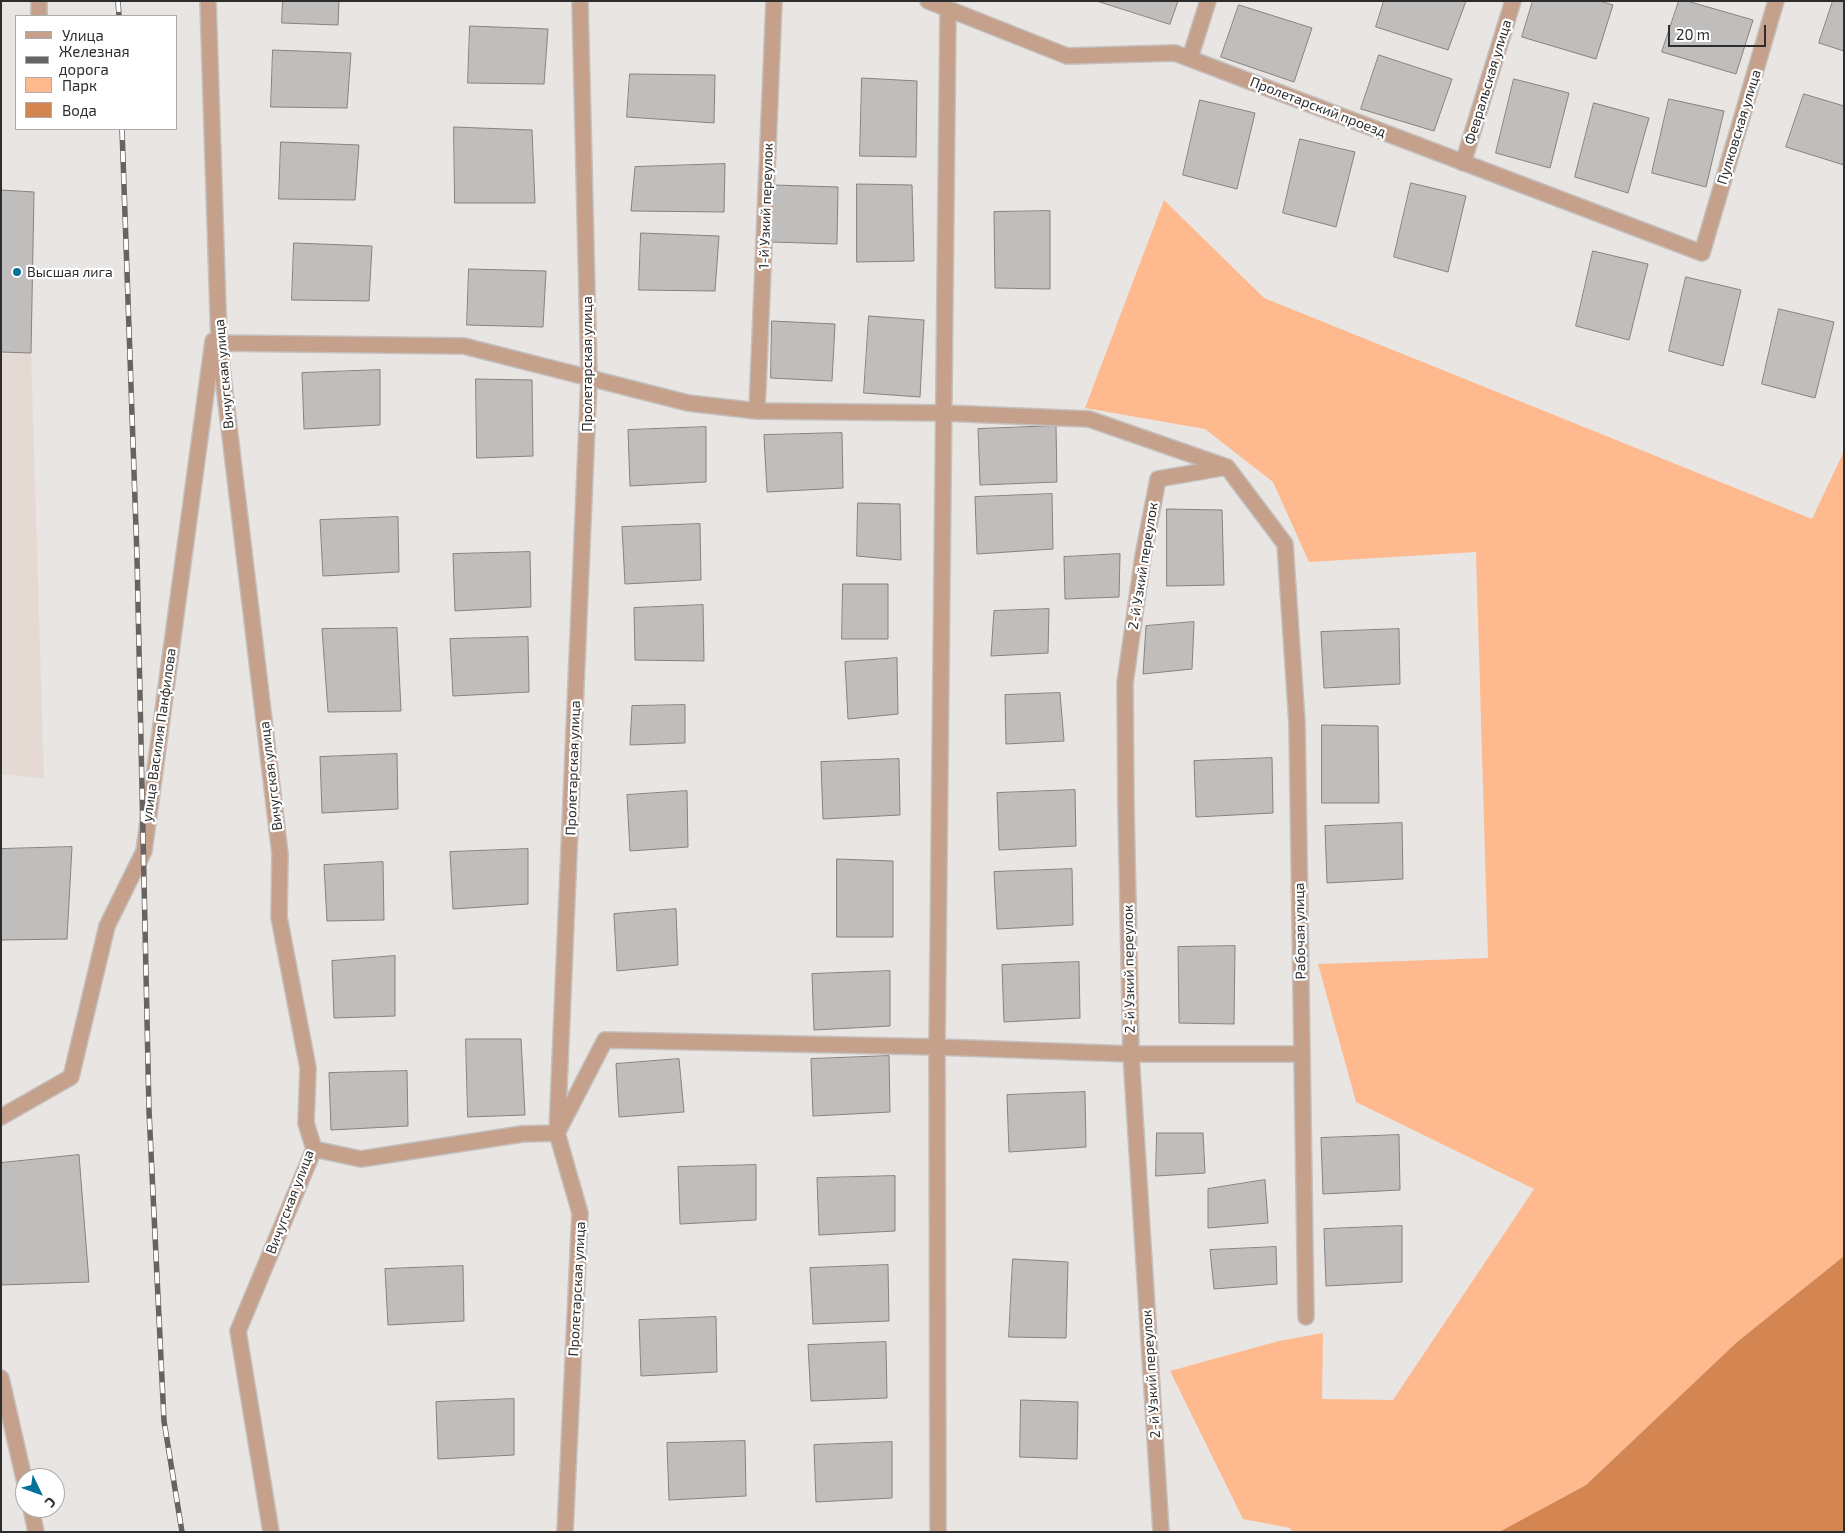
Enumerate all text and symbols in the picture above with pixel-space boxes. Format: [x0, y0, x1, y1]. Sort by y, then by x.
legend [15, 15, 178, 130]
scale bar [1670, 15, 1768, 47]
street label: Февральская улица [1461, 18, 1515, 146]
text: 20 m [1676, 25, 1710, 43]
text: Улица [62, 26, 104, 44]
text: Железная дорога [59, 42, 130, 78]
street label: Пулковская улица [1714, 67, 1764, 187]
street label: Пролетарский проезд [1248, 73, 1388, 141]
text: Парк [62, 76, 97, 94]
text: Вода [62, 101, 97, 119]
street label: 1-й Узкий переулок [755, 143, 777, 269]
place label: Высшая лига [27, 264, 113, 280]
marker: Высшая лига [11, 266, 23, 278]
street label: Пролетарская улица [579, 296, 595, 432]
street label: Вичугская улица [211, 318, 237, 430]
street label: 2-й Узкий переулок [1125, 501, 1161, 631]
street label: улица Василия Панфилова [138, 647, 180, 823]
street label: Пролетарская улица [562, 700, 584, 836]
street label: Вичугская улица [256, 720, 286, 832]
street label: Рабочая улица [1291, 882, 1309, 980]
street label: 2-й Узкий переулок [1119, 904, 1139, 1034]
street label: Вичугская улица [262, 1148, 318, 1256]
street label: Пролетарская улица [565, 1221, 589, 1357]
street label: 2-й Узкий переулок [1138, 1309, 1164, 1439]
north arrow [15, 1468, 65, 1518]
text: С [42, 1494, 60, 1511]

